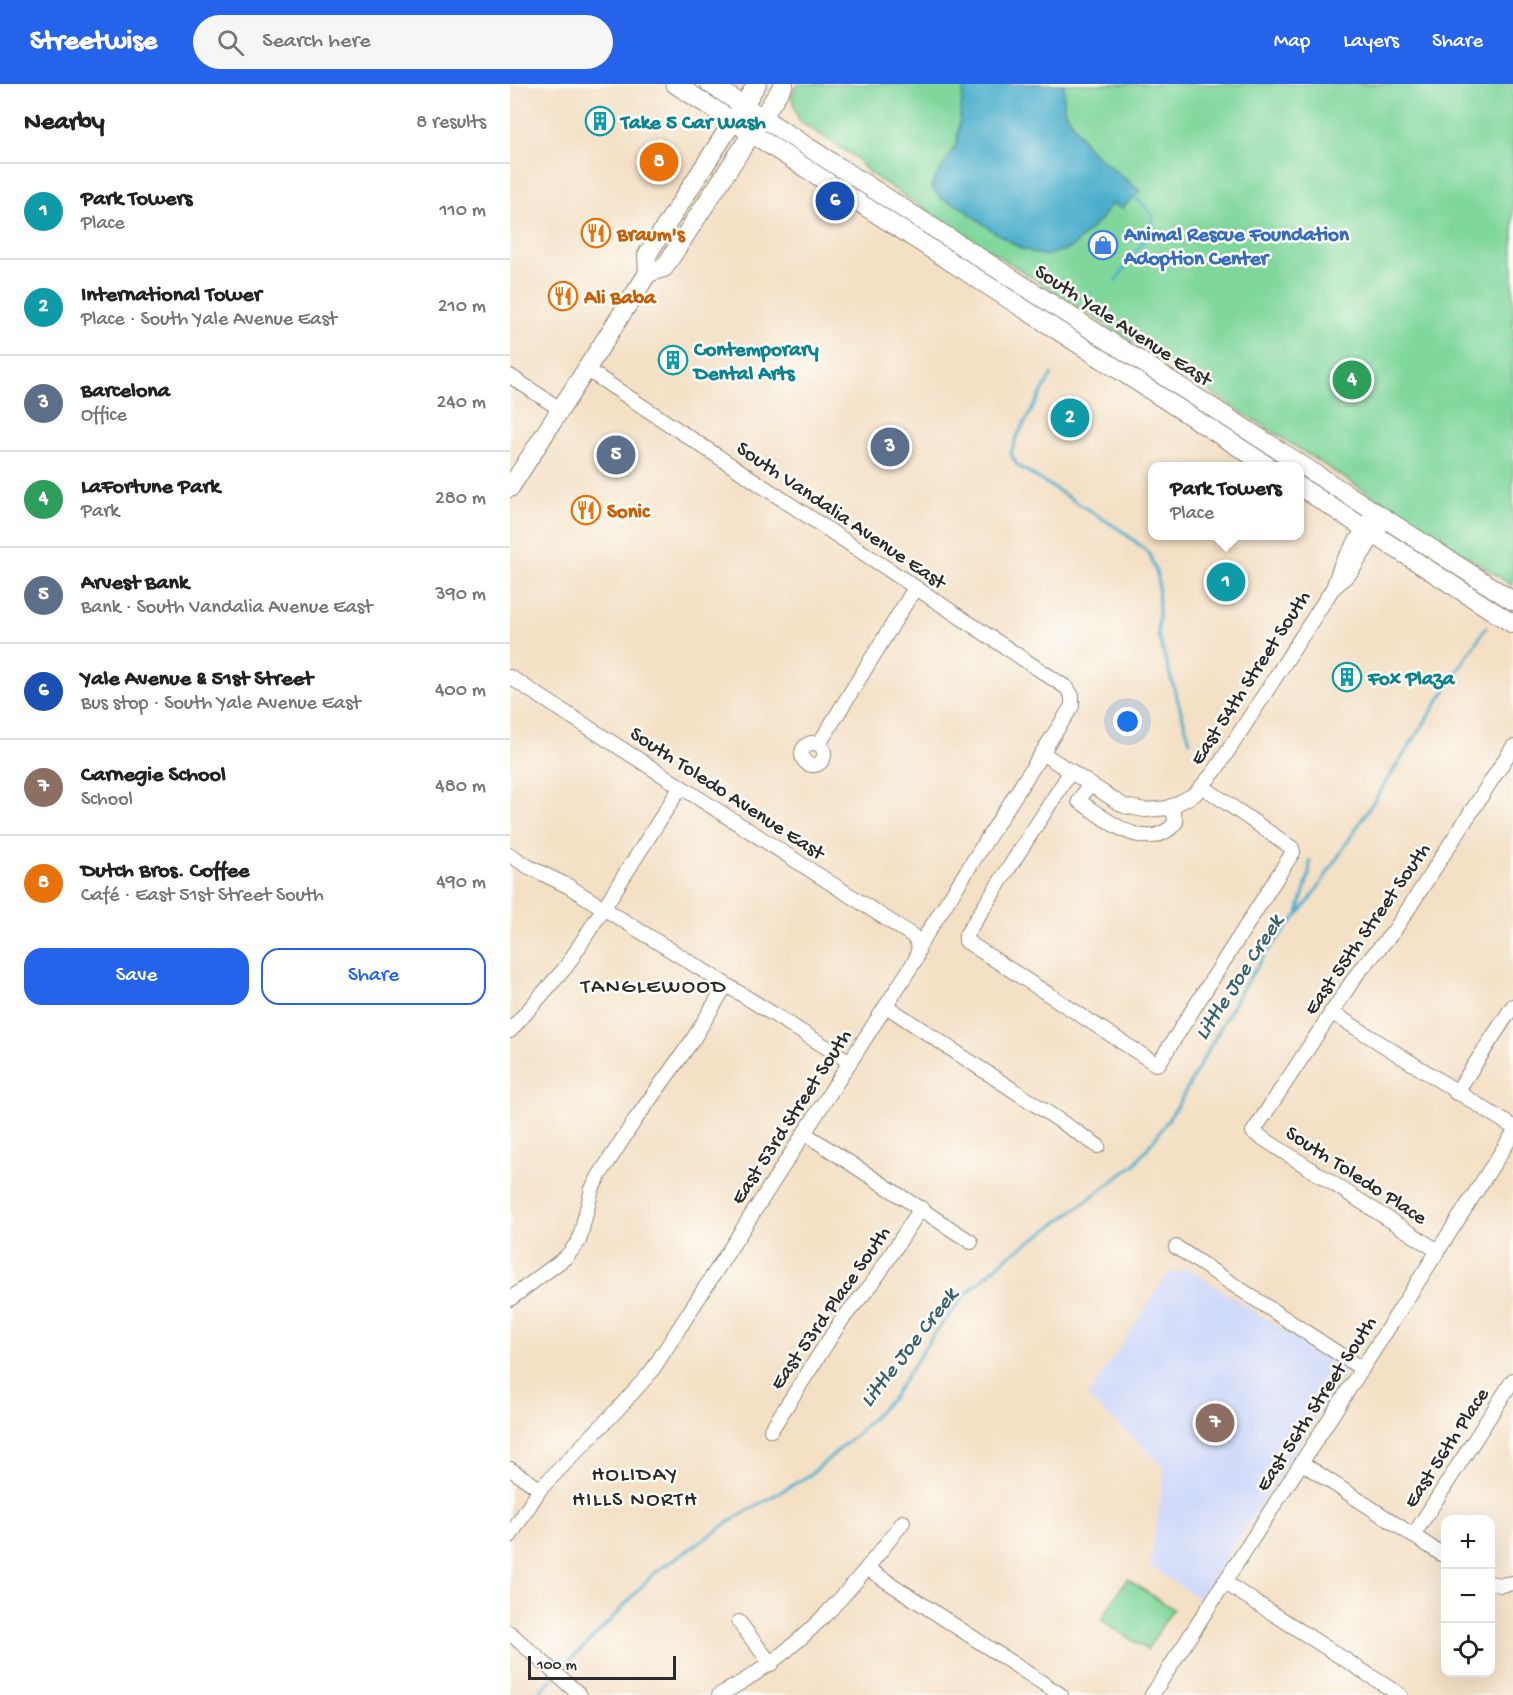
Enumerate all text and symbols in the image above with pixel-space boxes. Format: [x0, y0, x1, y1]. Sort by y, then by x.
search box [193, 15, 613, 69]
text: Streetwise [30, 26, 157, 59]
icon: search [214, 26, 247, 59]
text: Search here [262, 29, 371, 55]
text: Map [1274, 30, 1310, 55]
text: Layers [1343, 30, 1399, 55]
text: Share [1432, 30, 1483, 55]
building icon: Take 5 Car Wash [584, 105, 616, 137]
text: Nearby [24, 108, 105, 139]
text: 8 results [416, 112, 486, 135]
place label: Take 5 Car Wash [619, 112, 767, 137]
pin: 8 [640, 140, 678, 184]
pin: 6 [816, 178, 854, 224]
text: Park Towers [81, 187, 192, 213]
text: 1 [39, 200, 48, 223]
text: 110 m [440, 200, 486, 223]
text: Place [81, 213, 125, 236]
restaurant icon: Braum's [580, 217, 612, 249]
place label: Braum's [616, 224, 686, 249]
place label: Animal Rescue Foundation Adoption Center [1123, 224, 1350, 273]
shop icon: Animal Rescue Foundation Adoption Center [1087, 229, 1119, 261]
street label: South Yale Avenue East [1029, 260, 1217, 395]
restaurant icon: Ali Baba [547, 280, 579, 312]
text: International Tower [81, 283, 262, 309]
place label: Ali Baba [583, 287, 657, 312]
text: 2 [39, 296, 48, 319]
text: 210 m [438, 296, 486, 319]
text: Place · South Yale Avenue East [81, 309, 337, 332]
place label: Contemporary Dental Arts [692, 339, 819, 388]
building icon: Contemporary Dental Arts [657, 344, 689, 376]
pin: 4 [1332, 358, 1372, 402]
text: Barcelona [81, 379, 170, 405]
text: 3 [38, 392, 49, 415]
text: 240 m [436, 392, 486, 415]
pin: 2 [1050, 396, 1090, 440]
text: Office [81, 405, 127, 428]
pin: 3 [870, 424, 910, 470]
pin: 5 [596, 432, 636, 478]
street label: South Vandalia Avenue East [730, 437, 952, 598]
popup [1148, 462, 1304, 540]
text: LaFortune Park [81, 475, 220, 501]
text: Park Towers [1170, 477, 1282, 503]
text: 4 [39, 488, 48, 511]
text: 280 m [435, 488, 486, 511]
restaurant icon: Sonic [570, 494, 602, 526]
text: Park [81, 501, 119, 524]
place label: Sonic [607, 501, 651, 526]
text: Place [1170, 503, 1214, 526]
pin: 1 [1206, 560, 1246, 604]
text: Arvest Bank [81, 571, 189, 597]
text: 5 [38, 584, 49, 607]
text: 390 m [435, 584, 486, 607]
street label: East 54th Street South [1186, 587, 1318, 771]
text: Bank · South Vandalia Avenue East [81, 597, 372, 620]
building icon: Fox Plaza [1331, 661, 1363, 693]
text: Yale Avenue & 51st Street [81, 667, 313, 693]
place label: Fox Plaza [1367, 668, 1456, 693]
text: 6 [38, 680, 49, 703]
text: 400 m [435, 680, 486, 703]
text: Bus stop · South Yale Avenue East [81, 693, 361, 716]
your location [1113, 707, 1142, 736]
street label: South Toledo Avenue East [624, 723, 830, 869]
text: Carnegie School [81, 763, 226, 789]
text: 7 [38, 776, 49, 799]
text: 480 m [435, 776, 486, 799]
text: School [81, 789, 133, 812]
street label: East 55th Street South [1300, 839, 1438, 1021]
text: Dutch Bros. Coffee [81, 859, 249, 885]
text: 8 [38, 872, 49, 895]
text: 490 m [436, 872, 486, 895]
text: Café · East 51st Street South [81, 885, 324, 908]
water label: Little Joe Creek [1190, 909, 1292, 1046]
button: Save [24, 948, 249, 1005]
button: Share [261, 948, 486, 1005]
district label: TANGLEWOOD [579, 975, 727, 1001]
street label: East 53rd Street South [727, 1026, 859, 1210]
street label: South Toledo Place [1280, 1122, 1432, 1233]
street label: East 53rd Place South [766, 1222, 898, 1396]
water label: Little Joe Creek [856, 1282, 966, 1413]
street label: East 56th Street South [1252, 1313, 1384, 1497]
street label: East 56th Place [1400, 1383, 1497, 1514]
pin: 7 [1196, 1400, 1234, 1446]
district label: HOLIDAY HILLS NORTH [572, 1463, 698, 1514]
map controls [1441, 1515, 1495, 1677]
button: + [1441, 1515, 1495, 1569]
button: − [1441, 1569, 1495, 1623]
button: locate [1441, 1623, 1495, 1677]
scale bar [528, 1653, 676, 1680]
text: 100 m [537, 1657, 577, 1676]

